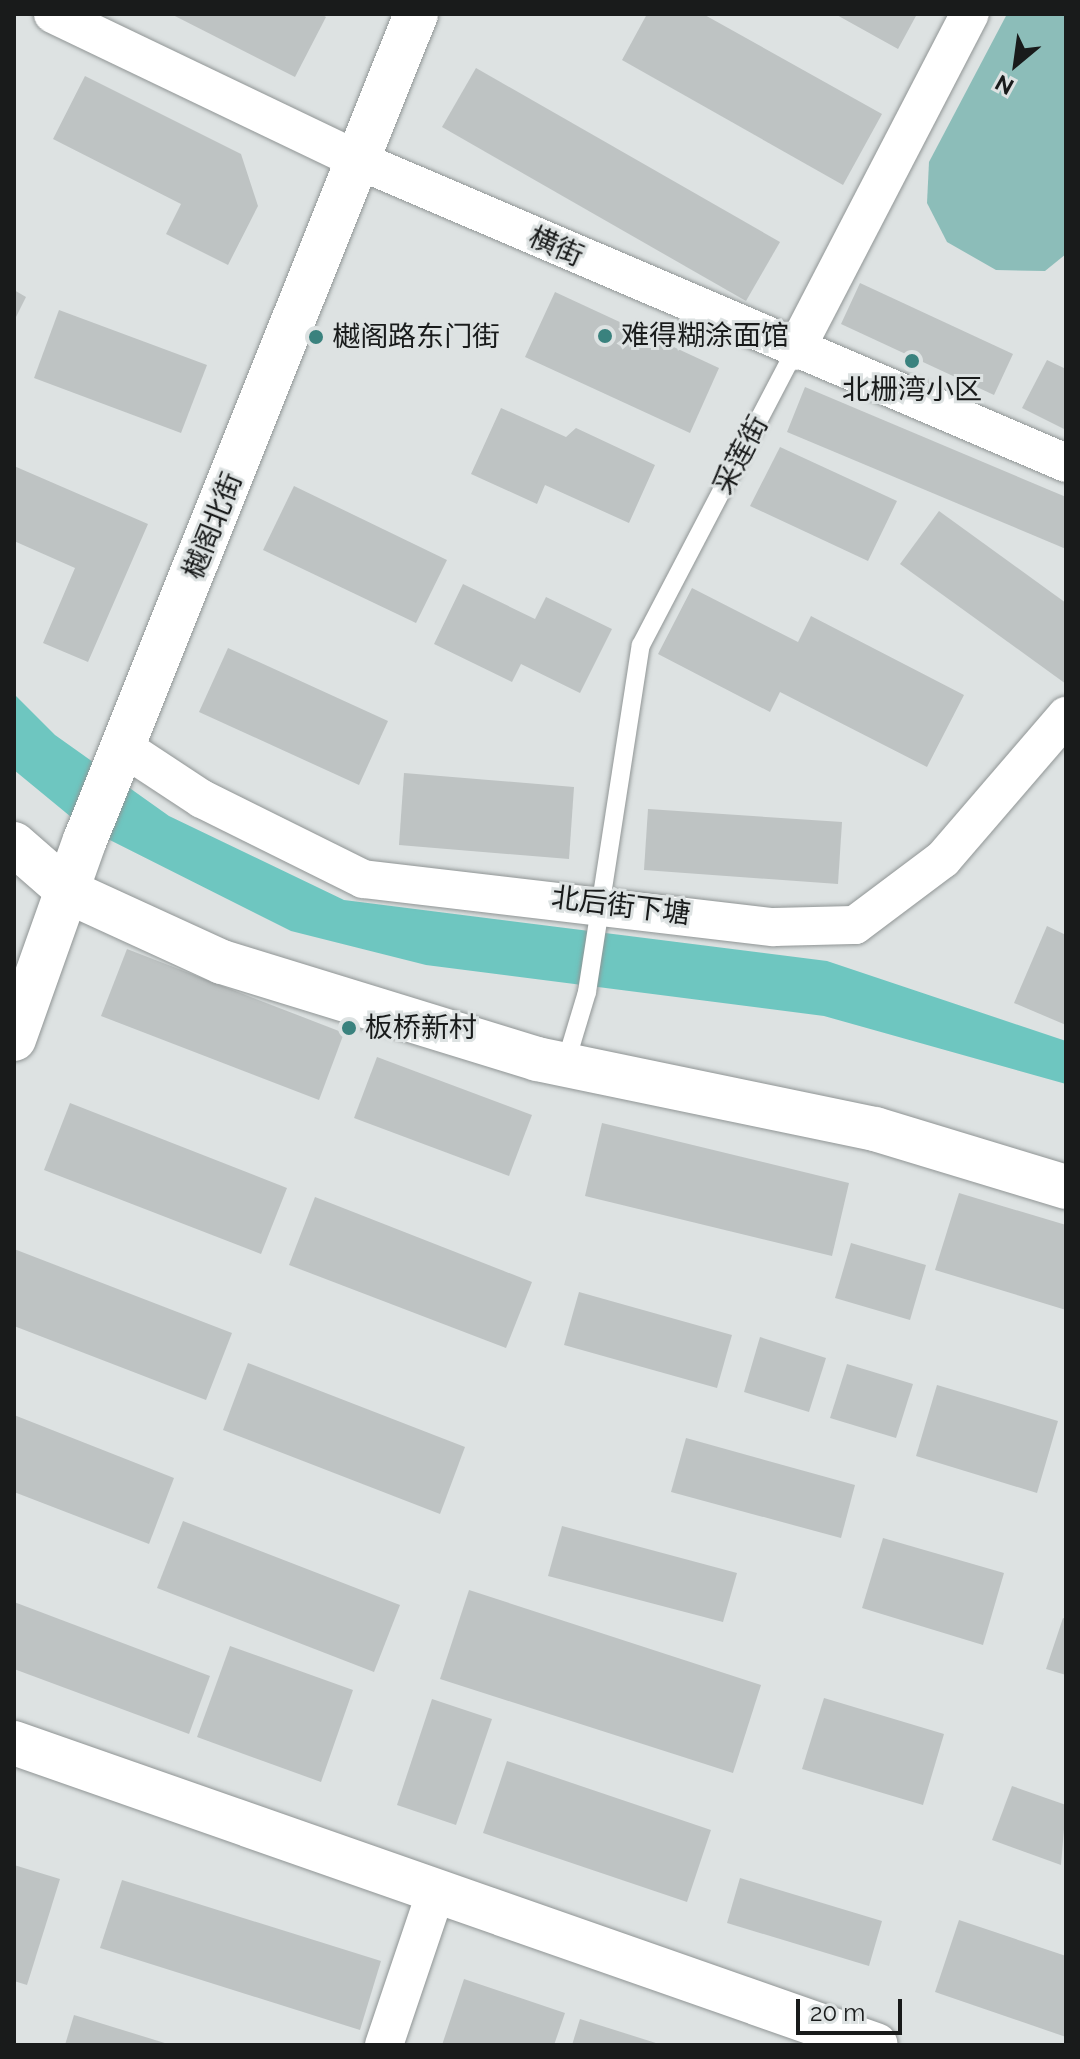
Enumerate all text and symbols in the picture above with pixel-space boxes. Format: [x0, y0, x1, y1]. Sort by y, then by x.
north arrow [976, 24, 1056, 104]
text: N [991, 70, 1018, 100]
street label: 横街 [524, 220, 588, 274]
place label: 难得糊涂面馆 [621, 319, 789, 353]
place label: 樾阁路东门街 [332, 320, 500, 354]
marker: 难得糊涂面馆 [596, 327, 614, 345]
marker: 樾阁路东门街 [307, 328, 325, 346]
marker: 北栅湾小区 [903, 352, 921, 370]
place label: 北栅湾小区 [842, 373, 982, 407]
street label: 采莲街 [706, 410, 776, 500]
street label: 樾阁北街 [176, 468, 250, 584]
street label: 北后街下塘 [549, 881, 693, 931]
place label: 板桥新村 [365, 1011, 477, 1045]
marker: 板桥新村 [340, 1019, 358, 1037]
scale bar [800, 1983, 906, 2033]
text: 20 m [810, 1998, 865, 2027]

